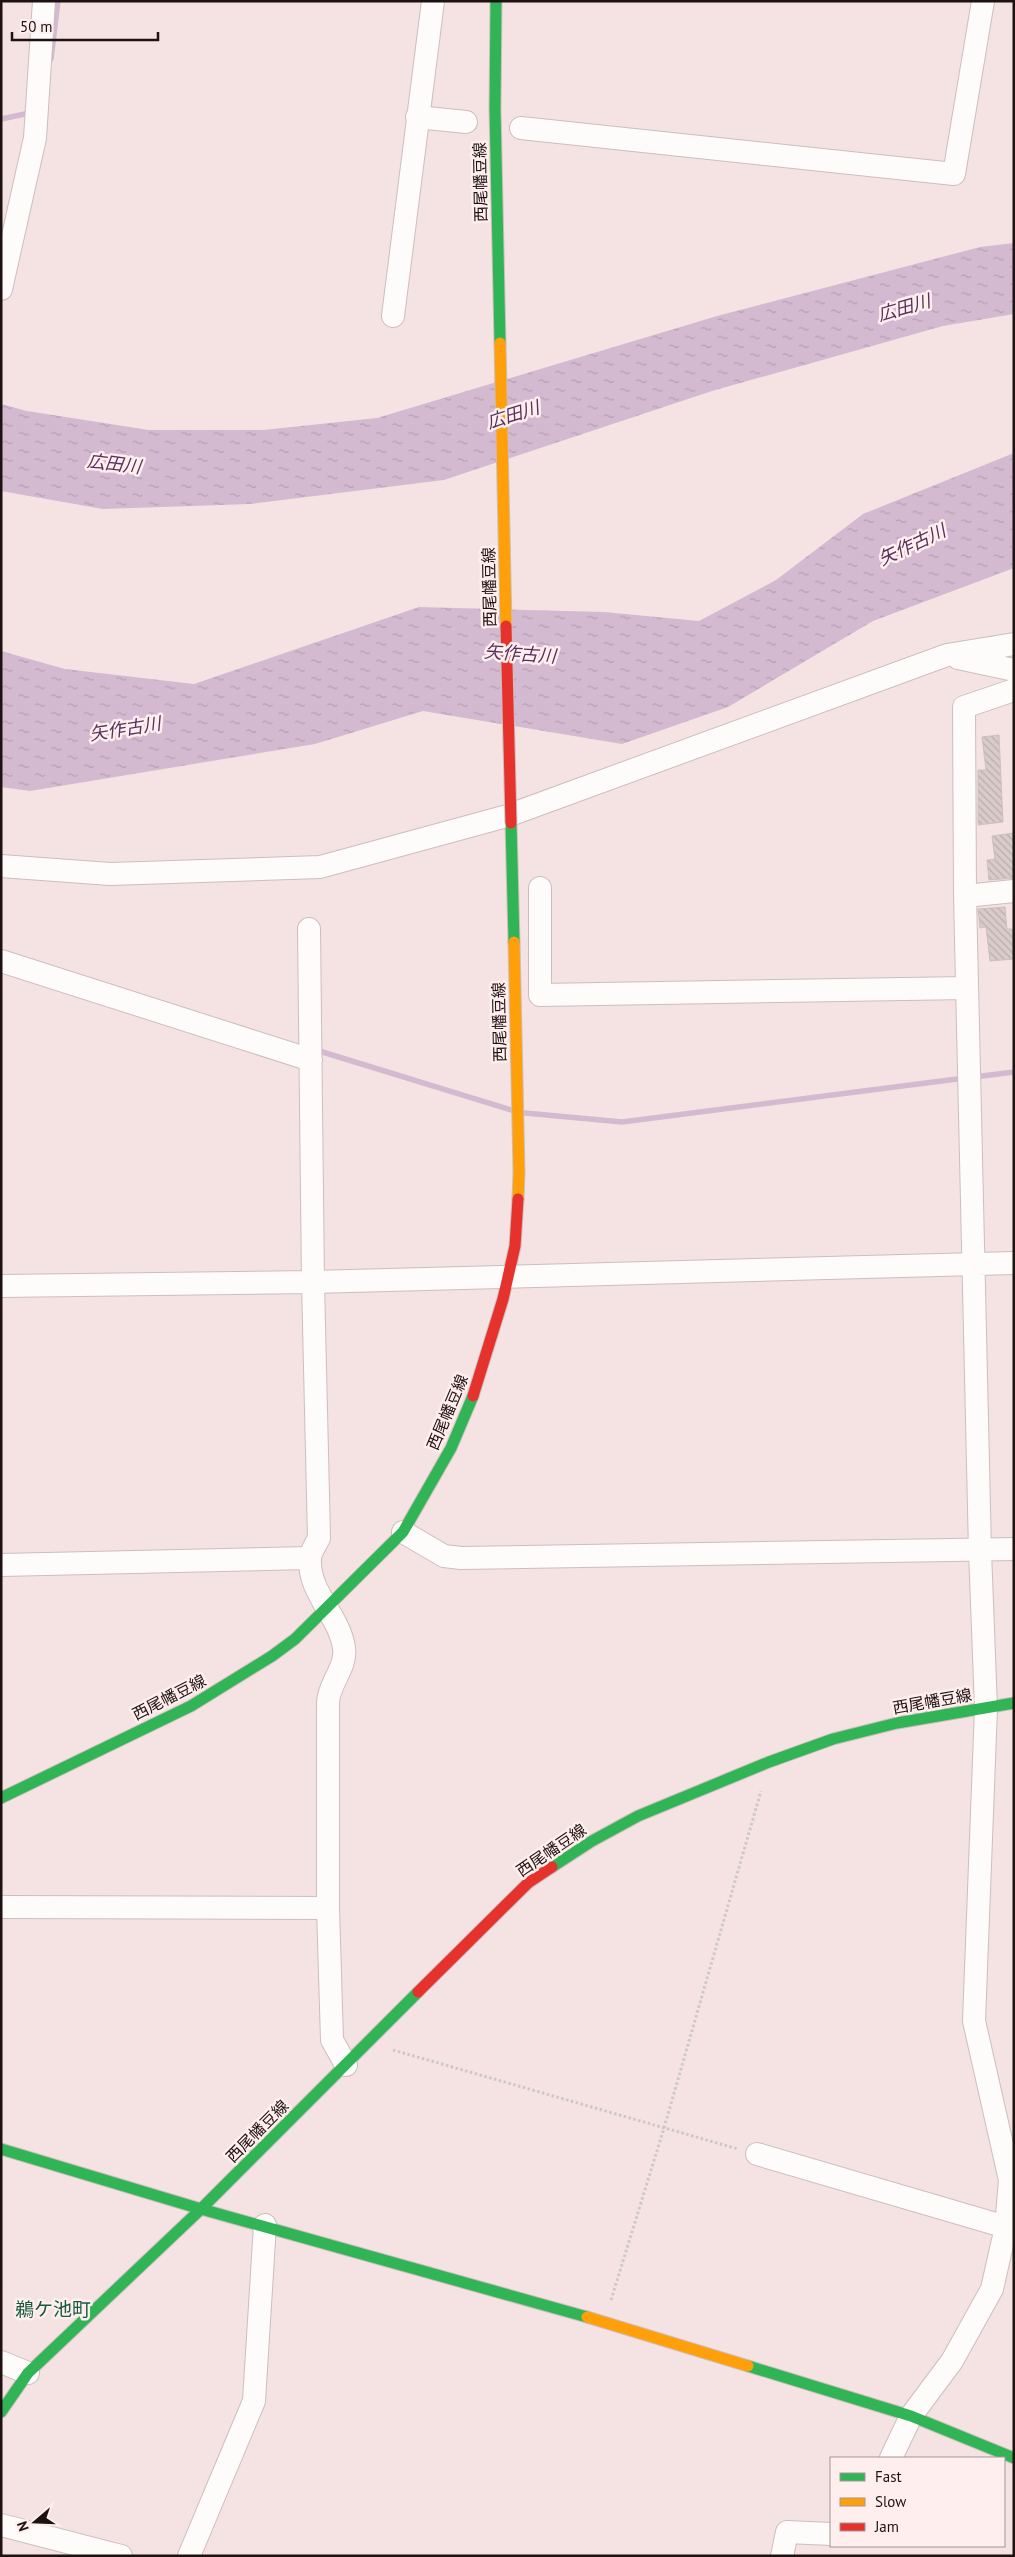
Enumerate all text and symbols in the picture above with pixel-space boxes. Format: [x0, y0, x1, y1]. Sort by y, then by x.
scale bar [12, 10, 159, 42]
text: 50 m [20, 17, 53, 36]
street label: 西尾幡豆線 [469, 142, 491, 222]
water label: 広田川 [875, 288, 935, 326]
water label: 広田川 [484, 395, 544, 433]
water label: 広田川 [86, 449, 144, 478]
water label: 矢作古川 [874, 518, 951, 570]
street label: 西尾幡豆線 [478, 547, 500, 627]
water label: 矢作古川 [483, 640, 559, 668]
water label: 矢作古川 [88, 711, 164, 745]
street label: 西尾幡豆線 [488, 982, 510, 1062]
street label: 西尾幡豆線 [422, 1371, 472, 1453]
street label: 西尾幡豆線 [129, 1670, 209, 1724]
street label: 西尾幡豆線 [891, 1684, 973, 1718]
street label: 西尾幡豆線 [512, 1819, 590, 1881]
street label: 西尾幡豆線 [222, 2096, 292, 2166]
district label: 鵜ケ池町 [15, 2297, 91, 2321]
legend [830, 2457, 1005, 2547]
text: Fast [875, 2467, 902, 2486]
text: Slow [875, 2492, 906, 2511]
north arrow [10, 2497, 60, 2547]
text: Jam [874, 2517, 899, 2536]
text: N [13, 2519, 33, 2534]

